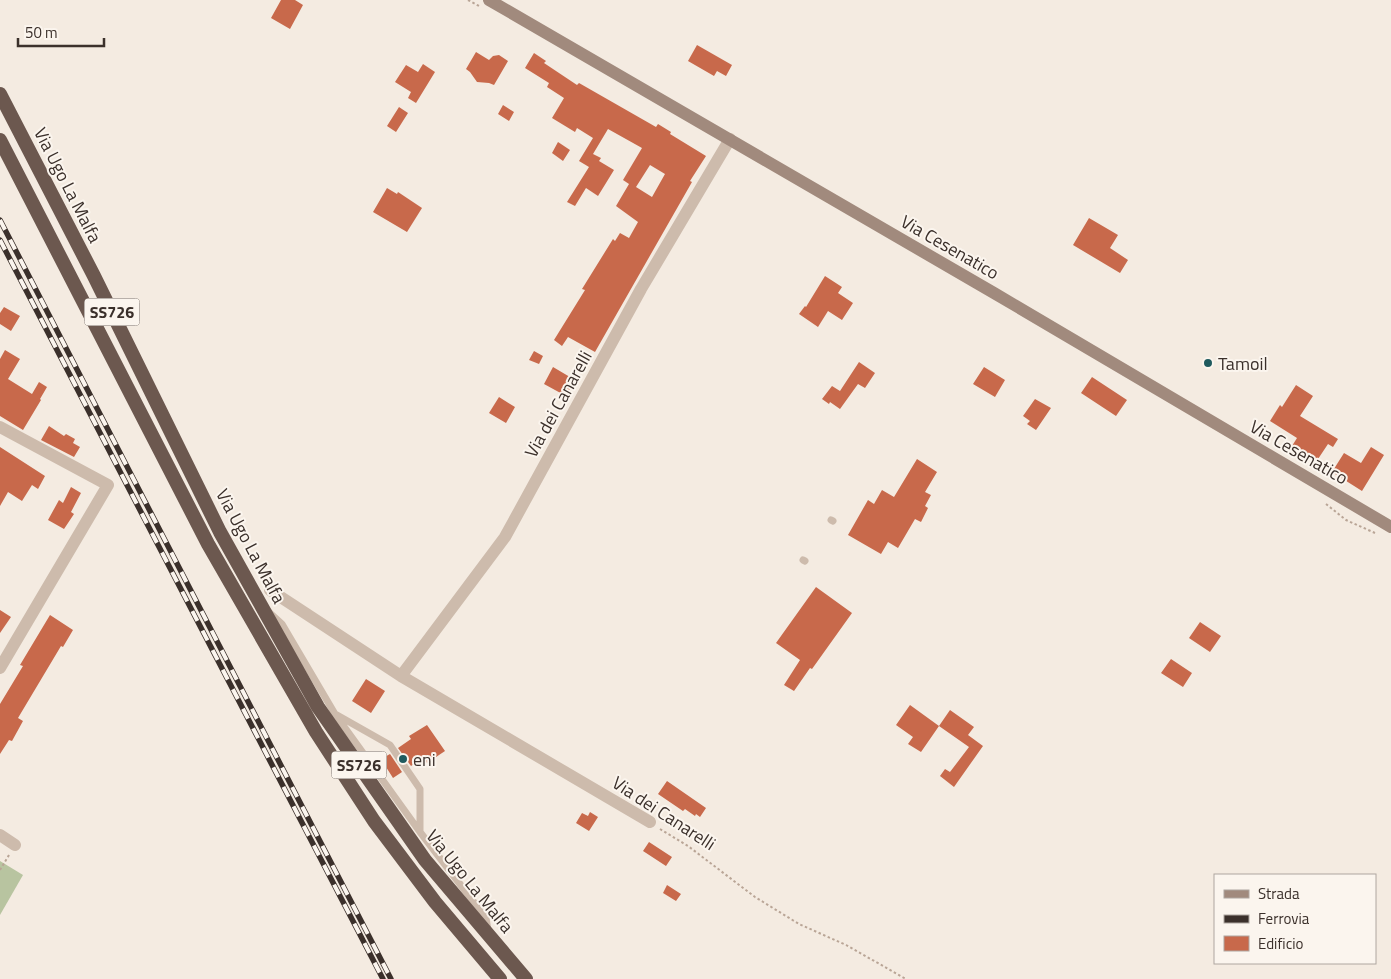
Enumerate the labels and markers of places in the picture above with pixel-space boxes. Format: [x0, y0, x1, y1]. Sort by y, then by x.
place label: Tamoil [1218, 350, 1268, 377]
marker: Tamoil [1202, 357, 1214, 369]
place label: eni [413, 746, 436, 773]
marker: eni [397, 753, 409, 765]

